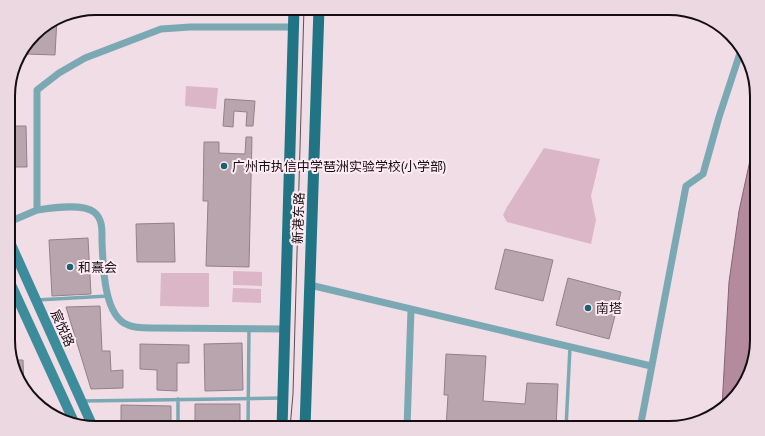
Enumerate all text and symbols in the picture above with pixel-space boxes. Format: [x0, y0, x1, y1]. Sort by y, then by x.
place label: 广州市执信中学琶洲实验学校(小学部) [232, 159, 446, 174]
marker: 广州市执信中学琶洲实验学校(小学部) [219, 161, 229, 171]
street label: 新港东路 [290, 192, 307, 244]
place label: 和熹会 [78, 260, 117, 275]
marker: 和熹会 [65, 262, 75, 272]
place label: 南塔 [596, 301, 622, 316]
marker: 南塔 [583, 303, 593, 313]
street label: 宸悦路 [48, 307, 77, 349]

